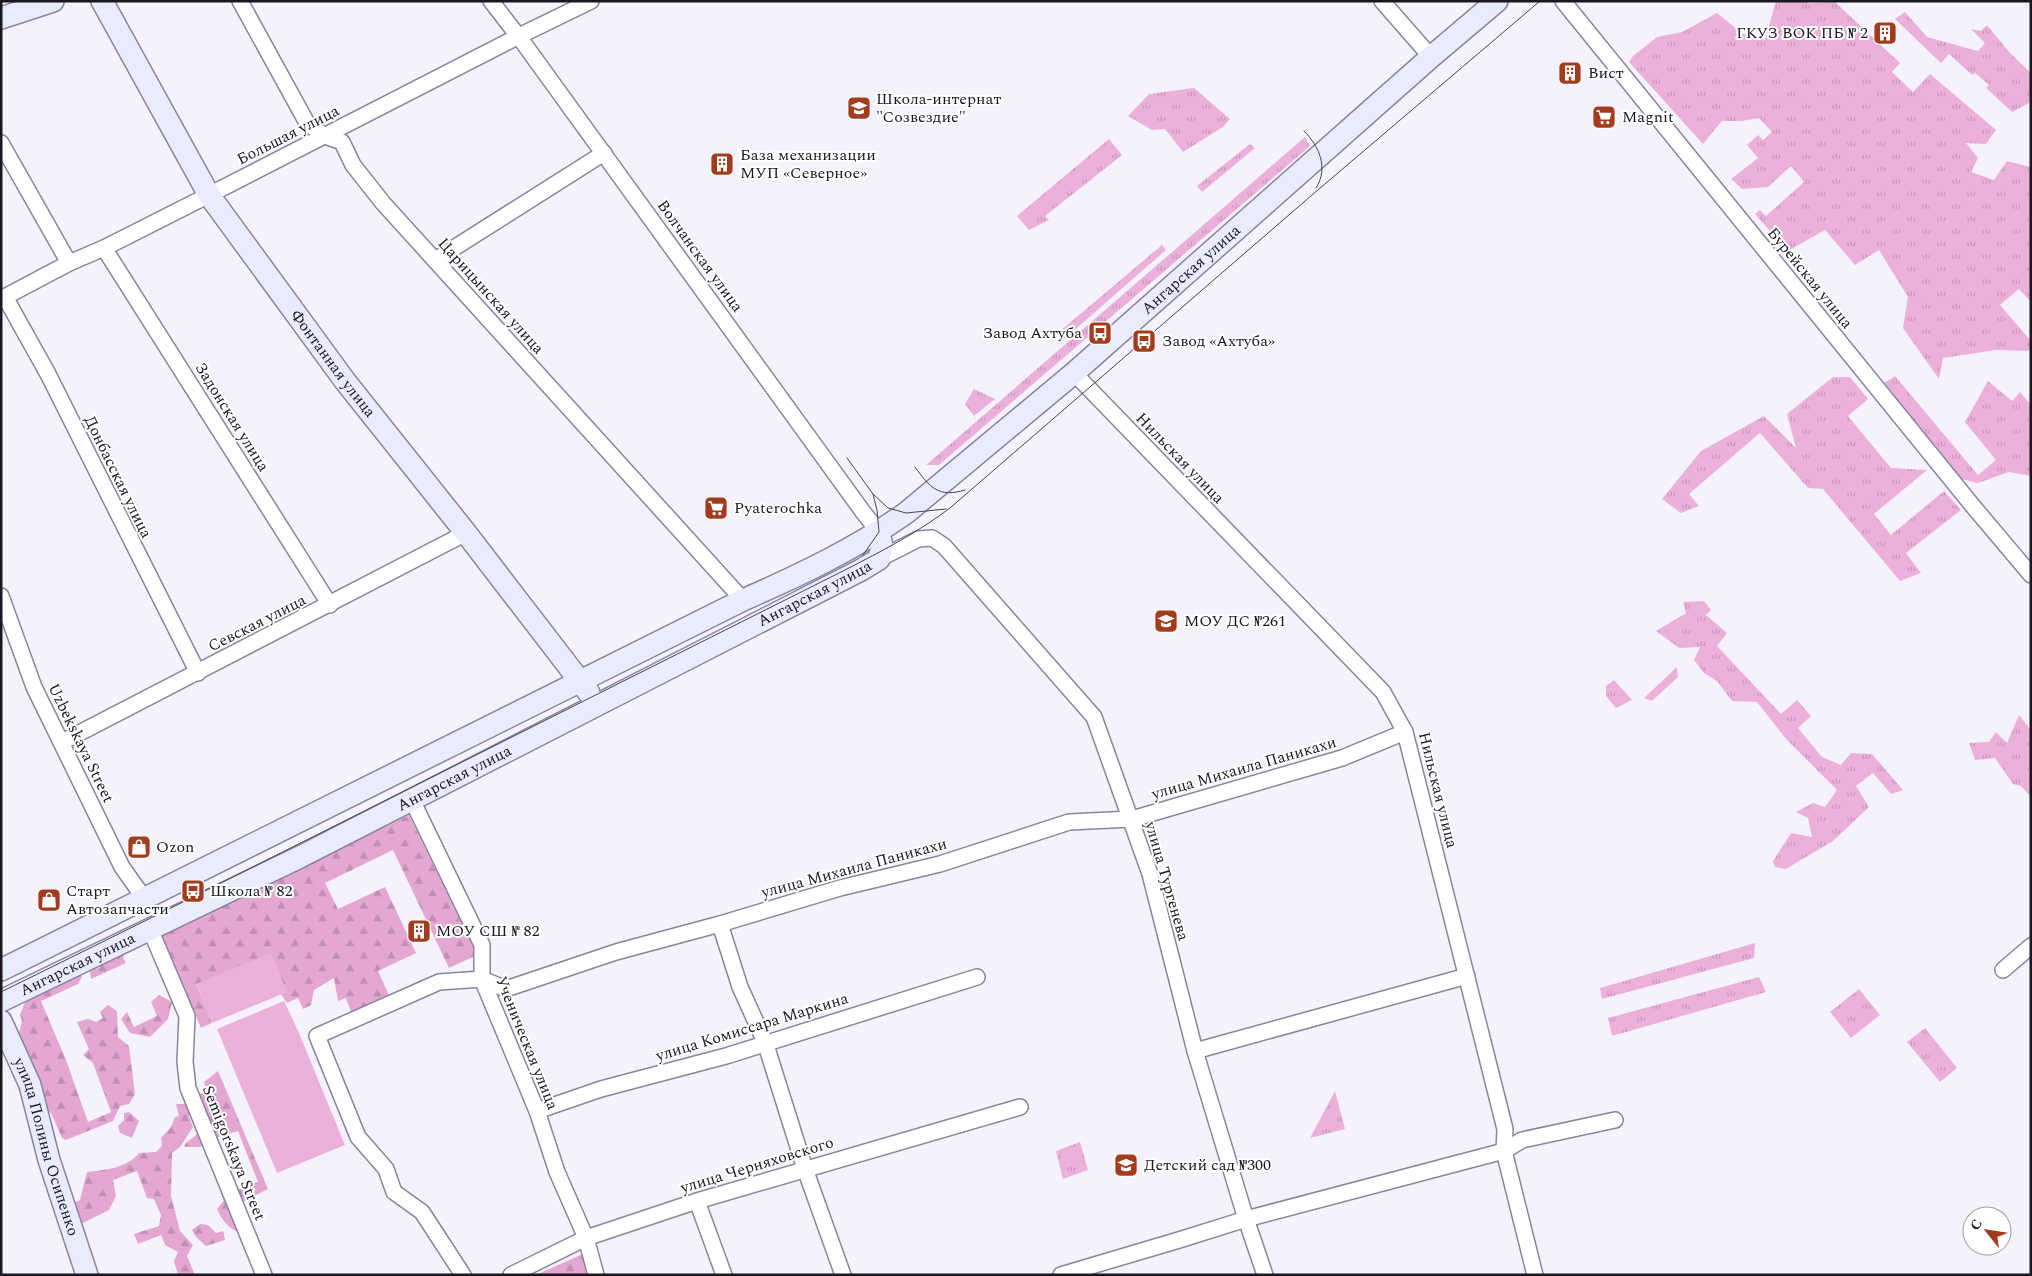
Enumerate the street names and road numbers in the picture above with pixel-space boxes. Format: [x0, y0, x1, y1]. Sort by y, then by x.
street label: Большая улица [233, 99, 344, 171]
street label: Волчанская улица [651, 195, 749, 317]
street label: Ангарская улица [1136, 219, 1246, 320]
street label: Бурейская улица [1761, 222, 1859, 334]
street label: Царицынская улица [432, 232, 550, 360]
street label: Фонтанная улица [285, 305, 382, 423]
street label: Задонская улица [189, 358, 275, 476]
street label: Нильская улица [1130, 407, 1230, 509]
street label: Донбасская улица [78, 412, 158, 543]
street label: Ангарская улица [753, 554, 877, 633]
street label: Севская улица [204, 588, 310, 658]
street label: Uzbekskaya Street [42, 679, 120, 807]
street label: Нильская улица [1412, 729, 1464, 851]
street label: улица Михаила Паникахи [1148, 730, 1339, 806]
street label: Ангарская улица [393, 739, 516, 817]
street label: улица Тургенева [1138, 818, 1196, 944]
street label: улица Михаила Паникахи [758, 832, 950, 905]
street label: Ангарская улица [16, 926, 140, 1002]
street label: Ученическая улица [489, 973, 565, 1114]
street label: улица Комиссара Маркина [652, 986, 851, 1068]
street label: улица Полины Осипенко [7, 1053, 85, 1239]
street label: Semigorskaya Street [196, 1082, 272, 1224]
street label: улица Черняховского [677, 1130, 836, 1200]

